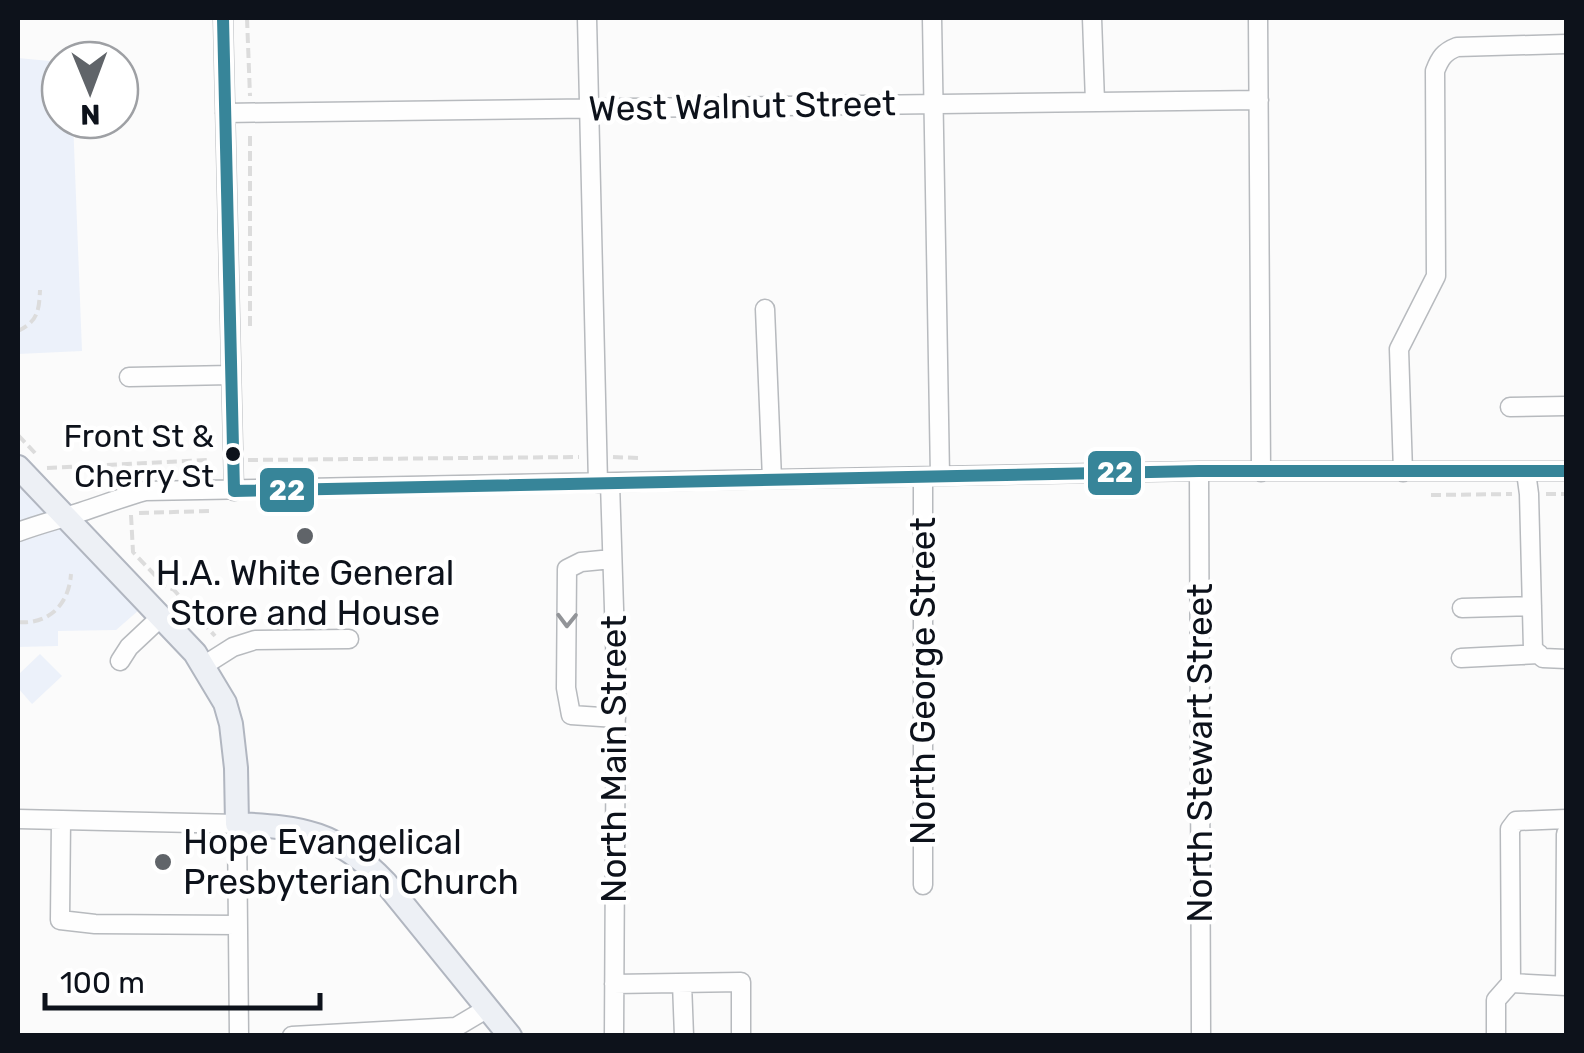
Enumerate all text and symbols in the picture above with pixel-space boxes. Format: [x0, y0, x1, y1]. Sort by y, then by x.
north arrow [40, 40, 140, 140]
street label: West Walnut Street [588, 82, 896, 130]
text: N [80, 98, 101, 131]
place label: Front St & Cherry St [64, 417, 214, 495]
marker: Front St & Cherry St [223, 444, 243, 464]
line badge: 22 [1086, 449, 1143, 497]
text: 22 [1097, 456, 1133, 489]
line badge: 22 [258, 466, 316, 514]
text: 22 [269, 474, 305, 507]
street label: North George Street [902, 517, 944, 845]
marker: H.A. White General Store and House [294, 525, 316, 547]
place label: H.A. White General Store and House [156, 552, 454, 634]
street label: North Stewart Street [1179, 583, 1221, 923]
one-way arrow [556, 612, 577, 628]
street label: North Main Street [593, 615, 635, 903]
place label: Hope Evangelical Presbyterian Church [183, 821, 519, 903]
marker: Hope Evangelical Presbyterian Church [152, 851, 174, 873]
scale bar [45, 948, 320, 1010]
text: 100 m [60, 965, 145, 1001]

